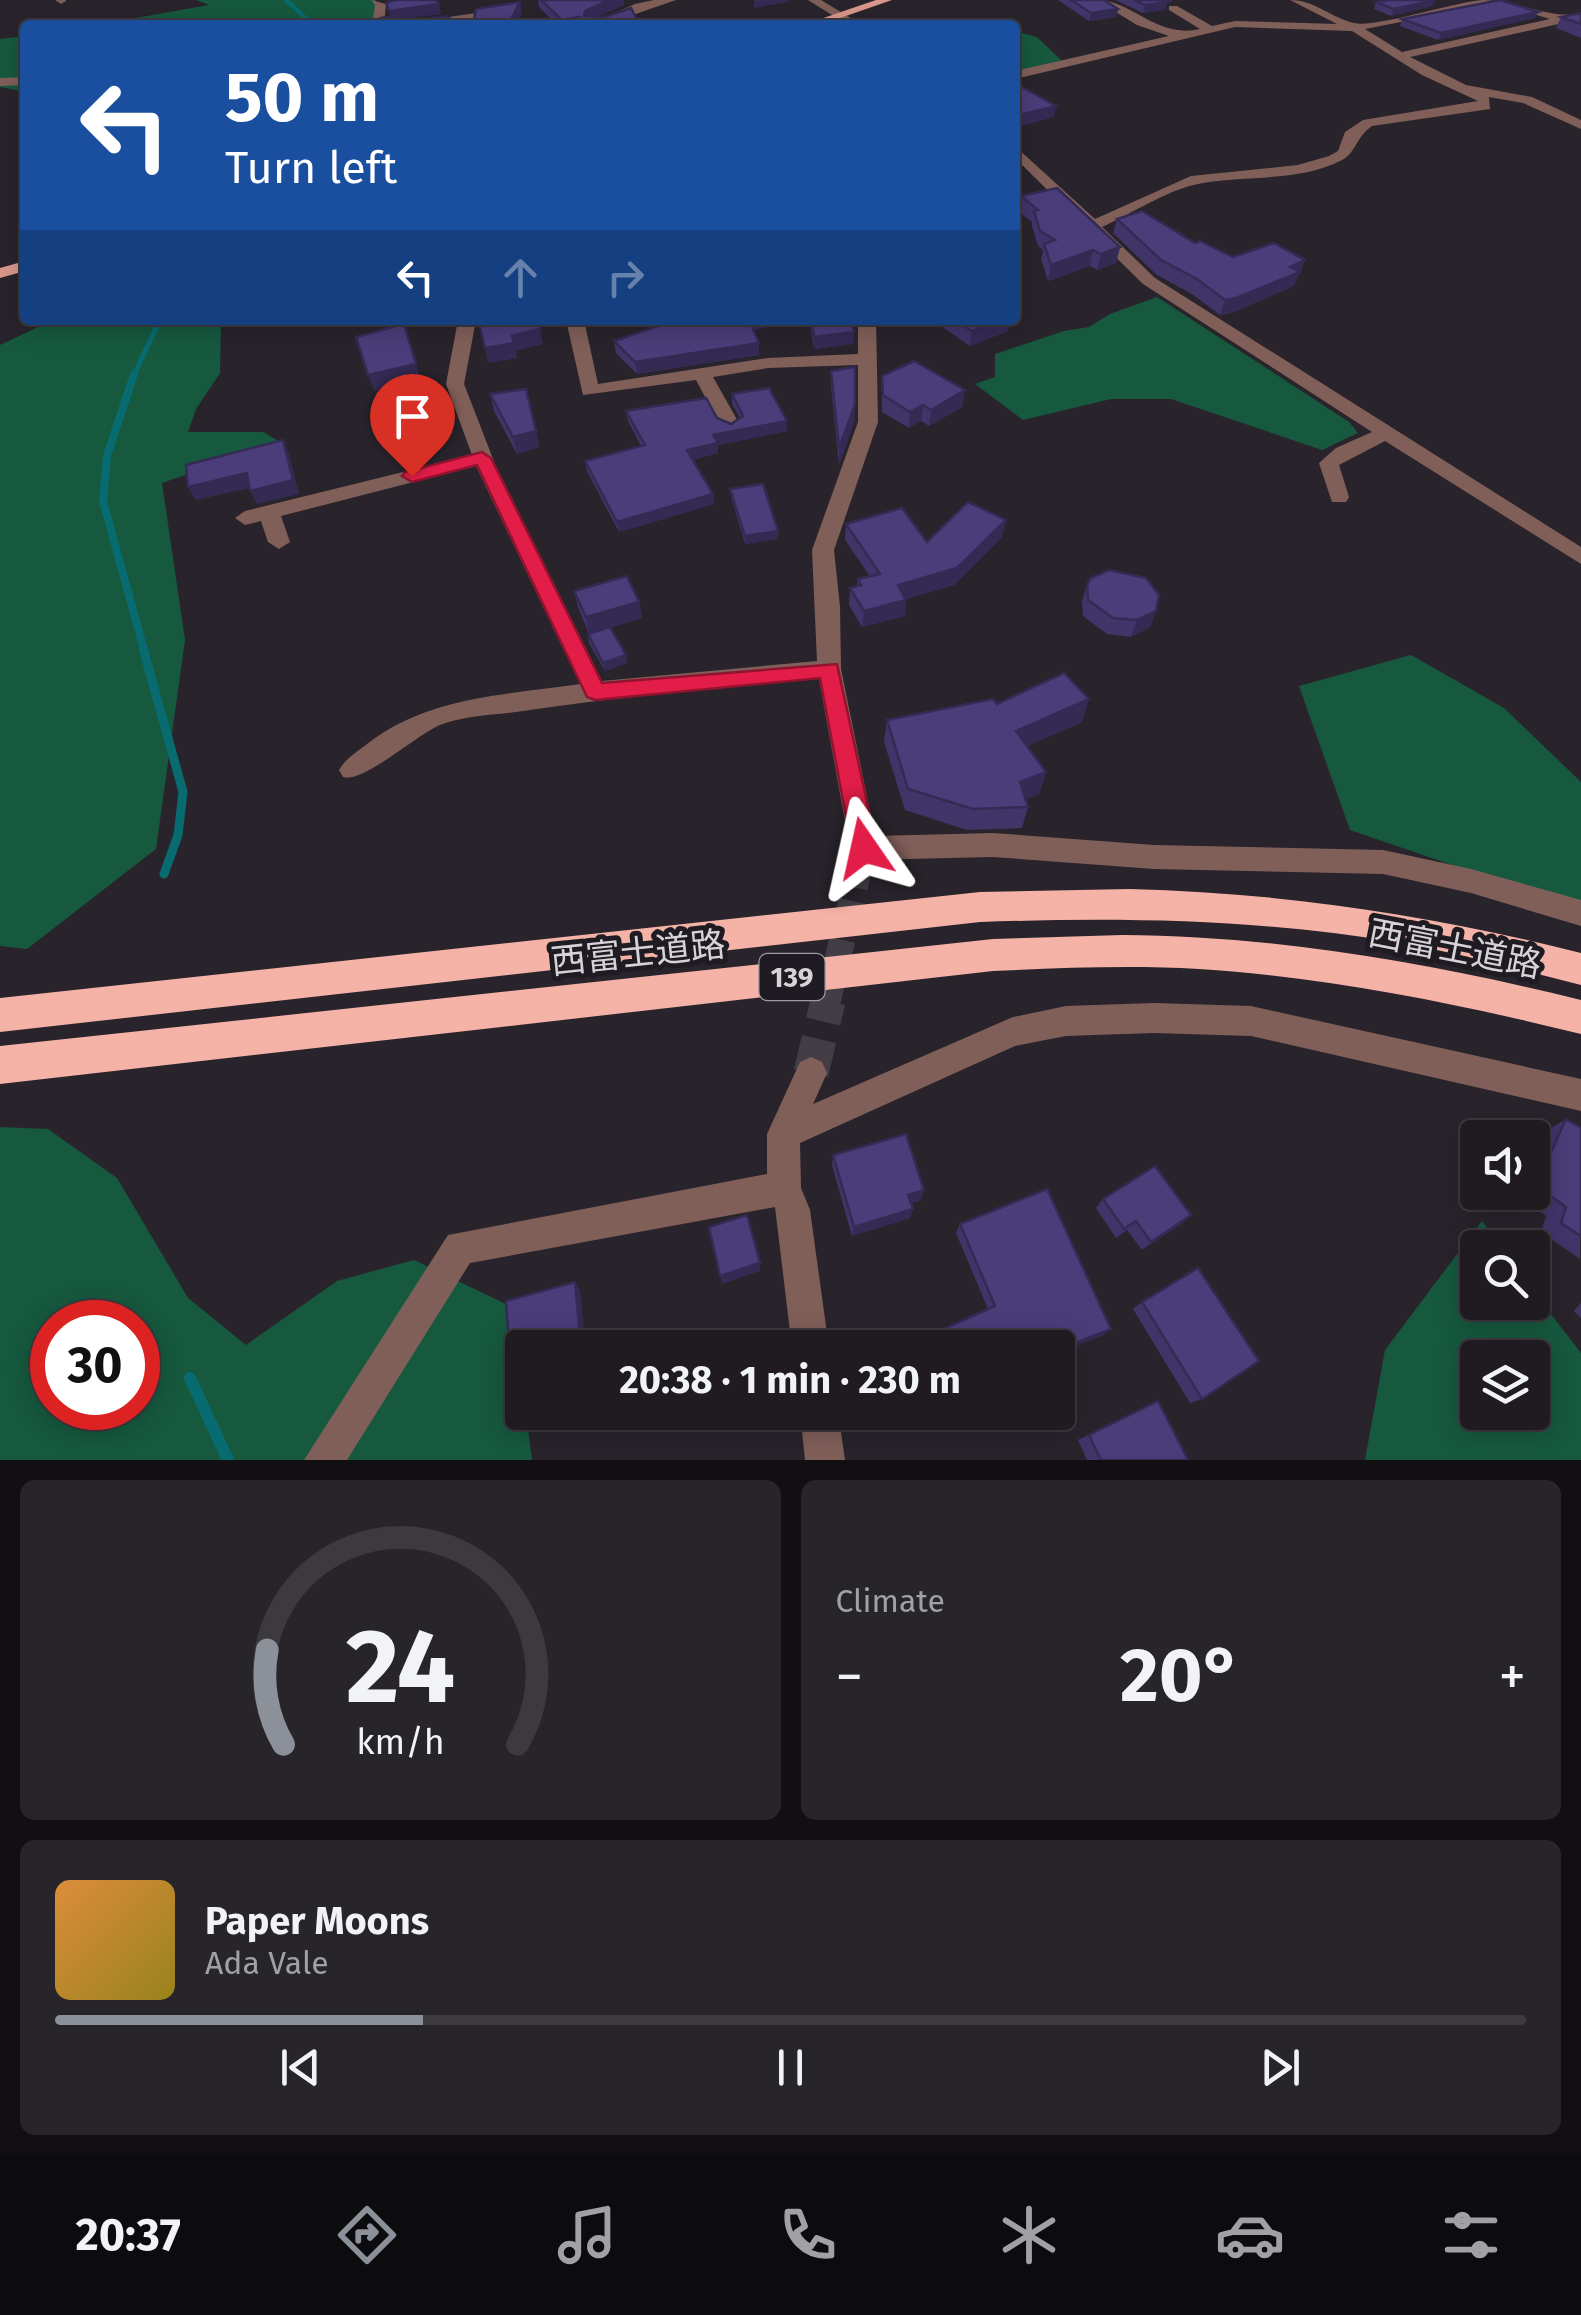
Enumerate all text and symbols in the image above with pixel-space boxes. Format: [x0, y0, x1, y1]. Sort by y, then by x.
text: 50 m [225, 56, 379, 140]
icon: left [60, 60, 190, 190]
text: Turn left [225, 141, 397, 195]
icon: left [388, 250, 443, 305]
icon: ahead [493, 250, 548, 305]
icon: right [598, 250, 653, 305]
pin [370, 374, 455, 477]
icon: arrive [385, 389, 440, 444]
position arrow [812, 796, 916, 900]
street label: 西富士道路 [1365, 912, 1545, 986]
street label: 西富士道路 [549, 923, 727, 983]
road number: 139 [760, 954, 824, 1000]
map controls [1460, 1120, 1550, 1430]
button: sound [1460, 1120, 1550, 1210]
button: search [1460, 1230, 1550, 1320]
speed limit sign: 30 [30, 1300, 160, 1430]
button: layers [1460, 1340, 1550, 1430]
text: 20:38 · 1 min · 230 m [619, 1357, 961, 1403]
text: Climate [836, 1582, 945, 1620]
text: 24 [345, 1605, 455, 1730]
text: 20° [1120, 1631, 1242, 1721]
text: − [836, 1644, 863, 1710]
text: + [1499, 1644, 1526, 1710]
text: km/h [356, 1721, 444, 1763]
text: Paper Moons [205, 1898, 429, 1944]
text: Ada Vale [205, 1944, 329, 1982]
icon: previous [273, 2040, 328, 2095]
icon: pause [763, 2040, 818, 2095]
icon: next [1253, 2040, 1308, 2095]
icon: directions [332, 2200, 402, 2270]
icon: music [552, 2200, 622, 2270]
icon: phone [773, 2200, 843, 2270]
icon: climate [994, 2200, 1064, 2270]
icon: car [1215, 2200, 1285, 2270]
icon: filters [1436, 2200, 1506, 2270]
text: 20:37 [75, 2208, 181, 2262]

